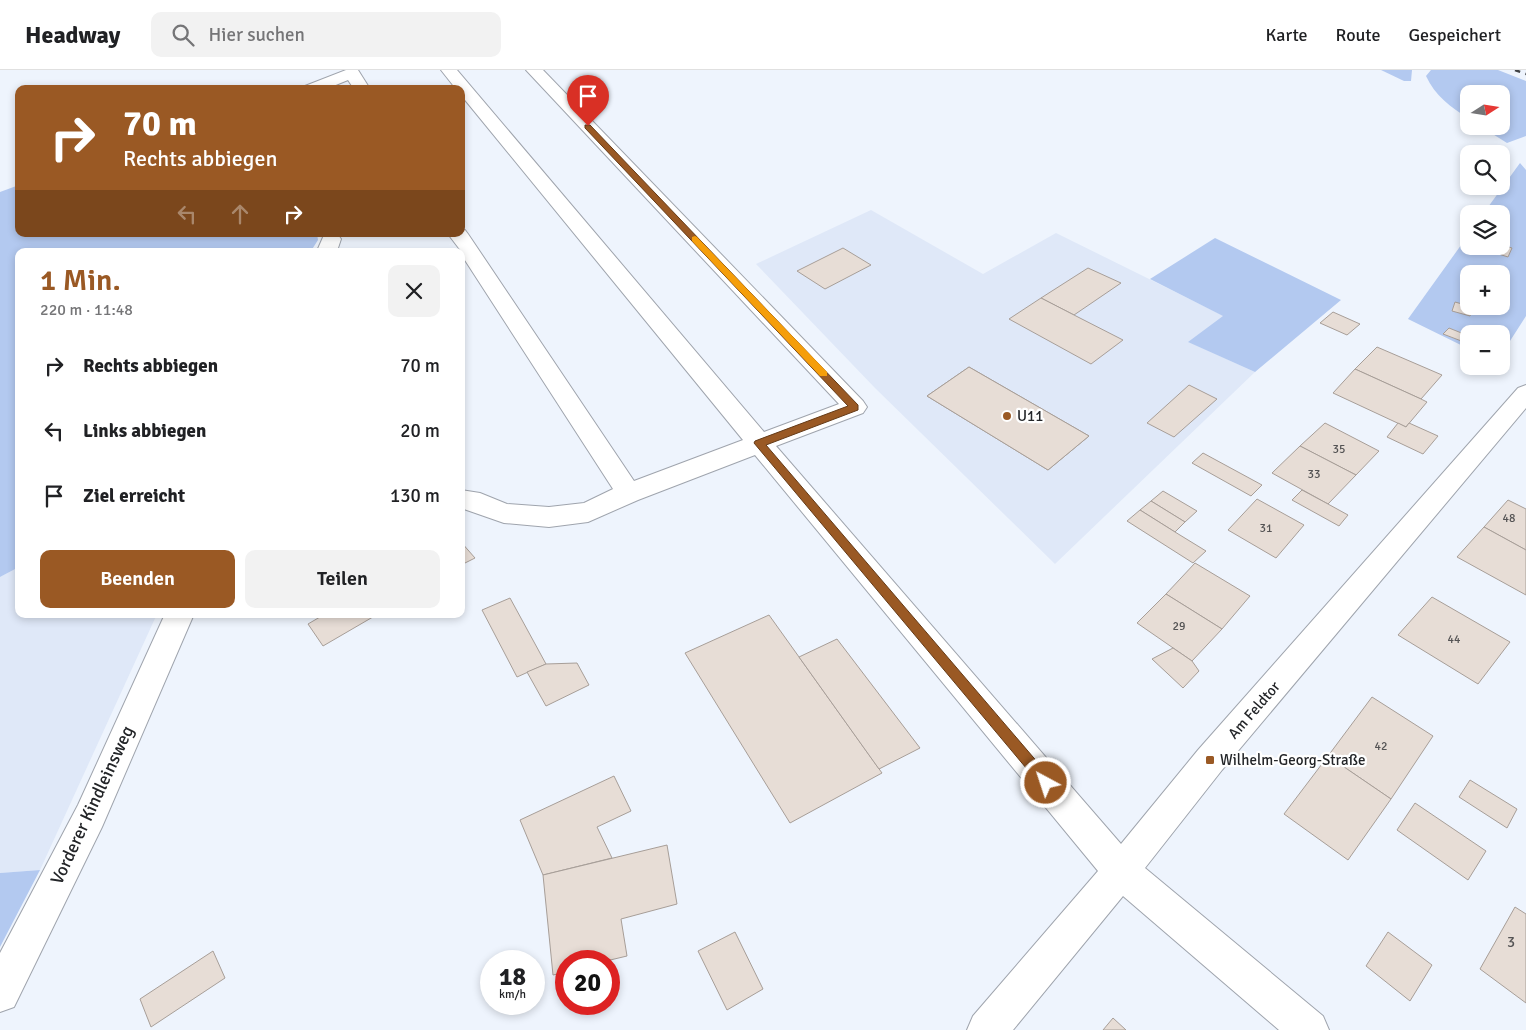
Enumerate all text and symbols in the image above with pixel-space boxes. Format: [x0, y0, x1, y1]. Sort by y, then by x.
search box [151, 12, 501, 57]
text: Headway [25, 20, 121, 50]
icon: search [169, 21, 197, 49]
text: Hier suchen [209, 23, 305, 47]
text: Karte [1266, 24, 1308, 46]
text: Route [1336, 24, 1381, 46]
text: Gespeichert [1409, 24, 1501, 46]
pin [567, 75, 609, 126]
icon: arrive [574, 82, 602, 110]
north arrow [1460, 85, 1510, 135]
map controls [1460, 85, 1510, 375]
text: 70 m [123, 102, 197, 145]
icon: right [40, 105, 105, 170]
text: Rechts abbiegen [123, 145, 277, 172]
button: search [1460, 145, 1510, 195]
icon: left [173, 200, 201, 228]
icon: ahead [226, 200, 254, 228]
icon: right [279, 200, 307, 228]
button: layers [1460, 205, 1510, 255]
text: 1 Min. [40, 262, 121, 299]
button: close [388, 265, 440, 317]
button: + [1460, 265, 1510, 315]
text: 220 m · 11:48 [40, 300, 133, 320]
button: − [1460, 325, 1510, 375]
icon: right [40, 352, 68, 380]
text: Rechts abbiegen [83, 354, 218, 378]
text: 70 m [400, 354, 440, 378]
place label: U11 [1017, 407, 1043, 425]
marker: U11 [1001, 410, 1013, 422]
icon: left [40, 417, 68, 445]
text: Links abbiegen [83, 419, 206, 443]
text: 20 m [400, 419, 440, 443]
house number: 35 [1333, 442, 1345, 457]
house number: 33 [1308, 467, 1320, 482]
icon: arrive [40, 482, 68, 510]
text: Ziel erreicht [83, 484, 185, 508]
text: 130 m [390, 484, 440, 508]
house number: 48 [1503, 511, 1515, 526]
house number: 31 [1260, 521, 1272, 536]
button: Beenden [40, 550, 235, 608]
button: Teilen [245, 550, 440, 608]
house number: 29 [1173, 619, 1185, 634]
house number: 44 [1448, 632, 1461, 647]
street label: Am Feldtor [1224, 677, 1284, 742]
street label: Vorderer Kindleinsweg [46, 722, 138, 888]
house number: 42 [1375, 739, 1387, 754]
place label: Wilhelm-Georg-Straße [1220, 751, 1366, 769]
marker: Wilhelm-Georg-Straße [1204, 754, 1216, 766]
position arrow [1019, 756, 1071, 808]
house number: 3 [1507, 933, 1515, 951]
speed limit sign: 20 [555, 950, 620, 1015]
text: 18 [499, 961, 526, 992]
text: km/h [499, 987, 526, 1002]

